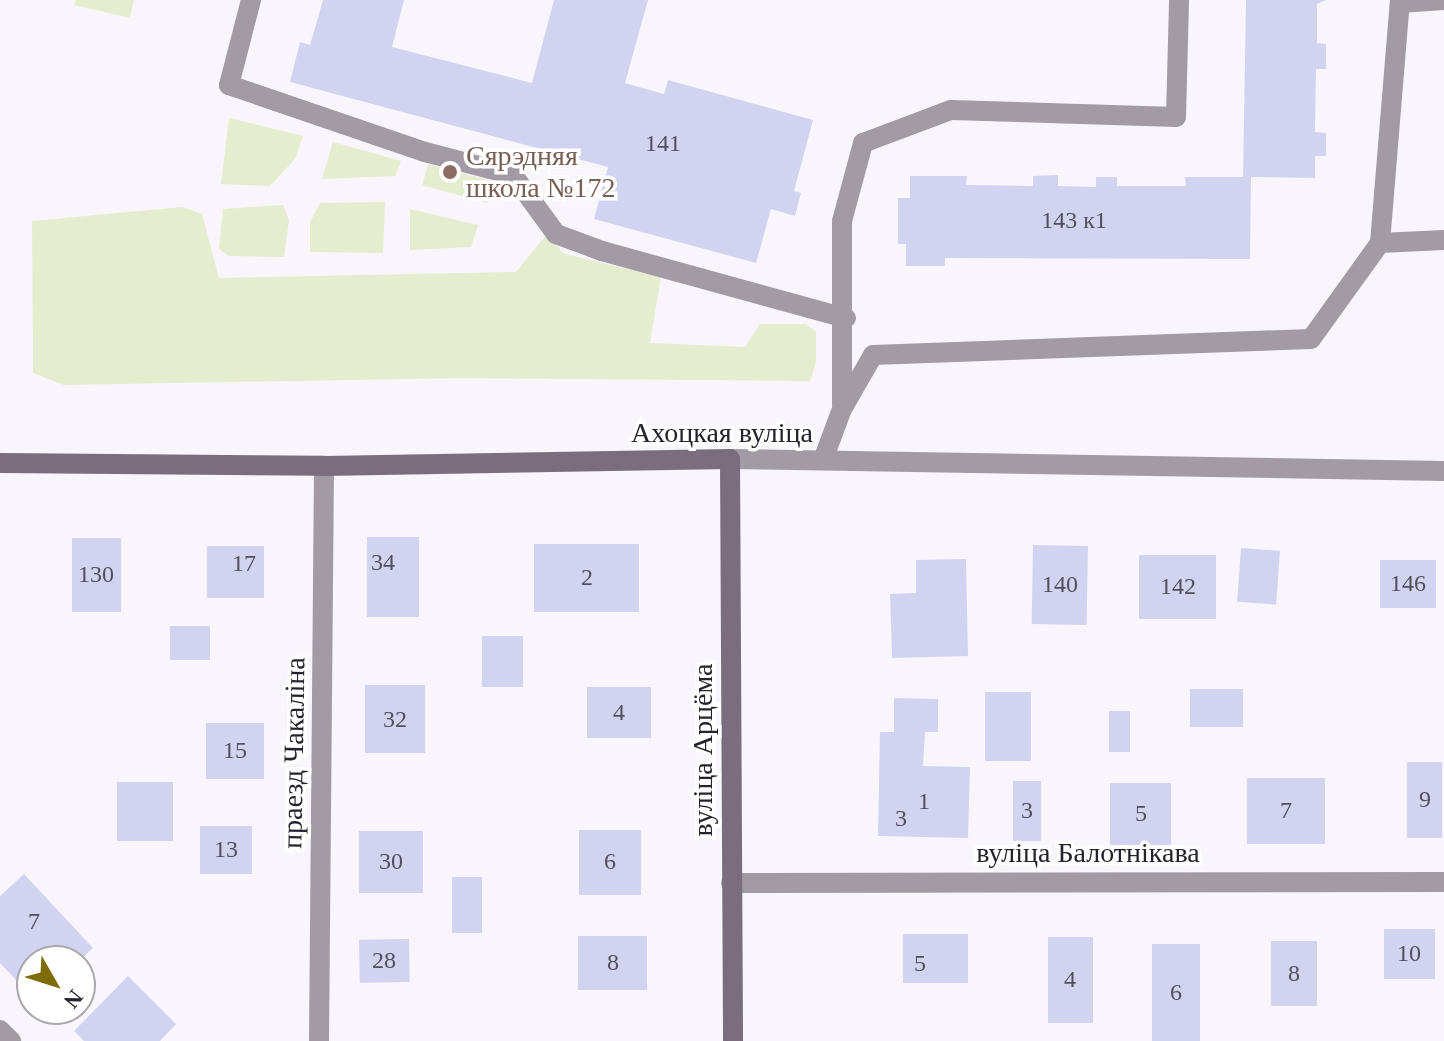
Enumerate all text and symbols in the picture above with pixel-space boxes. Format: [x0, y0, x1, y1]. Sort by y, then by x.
house number: 141 [645, 130, 681, 158]
place label: Сярэдняя школа №172 [466, 139, 615, 205]
marker: Сярэдняя школа №172 [441, 163, 459, 181]
house number: 143 к1 [1041, 207, 1107, 235]
street label: Ахоцкая вуліца [631, 416, 813, 450]
house number: 34 [371, 549, 395, 577]
house number: 17 [232, 550, 256, 578]
house number: 130 [78, 561, 114, 589]
house number: 2 [581, 564, 593, 592]
house number: 146 [1390, 570, 1426, 598]
house number: 140 [1042, 571, 1078, 599]
house number: 142 [1160, 573, 1196, 601]
street label: праезд Чакаліна [276, 657, 312, 849]
street label: вуліца Арцёма [686, 664, 720, 836]
house number: 4 [613, 699, 625, 727]
house number: 32 [383, 706, 407, 734]
house number: 15 [223, 737, 247, 765]
house number: 9 [1419, 786, 1431, 814]
house number: 1 [918, 788, 930, 816]
house number: 3 [1021, 797, 1033, 825]
house number: 7 [1280, 797, 1292, 825]
house number: 5 [1135, 800, 1147, 828]
house number: 3 [895, 805, 907, 833]
house number: 13 [214, 836, 238, 864]
street label: вуліца Балотнікава [976, 836, 1200, 870]
house number: 30 [379, 848, 403, 876]
house number: 6 [604, 848, 616, 876]
house number: 7 [28, 908, 40, 936]
house number: 10 [1397, 940, 1421, 968]
north arrow [16, 945, 96, 1025]
house number: 28 [372, 947, 396, 975]
house number: 8 [607, 949, 619, 977]
house number: 5 [914, 950, 926, 978]
house number: 8 [1288, 960, 1300, 988]
house number: 4 [1064, 966, 1076, 994]
house number: 6 [1170, 979, 1182, 1007]
text: N [59, 985, 88, 1013]

